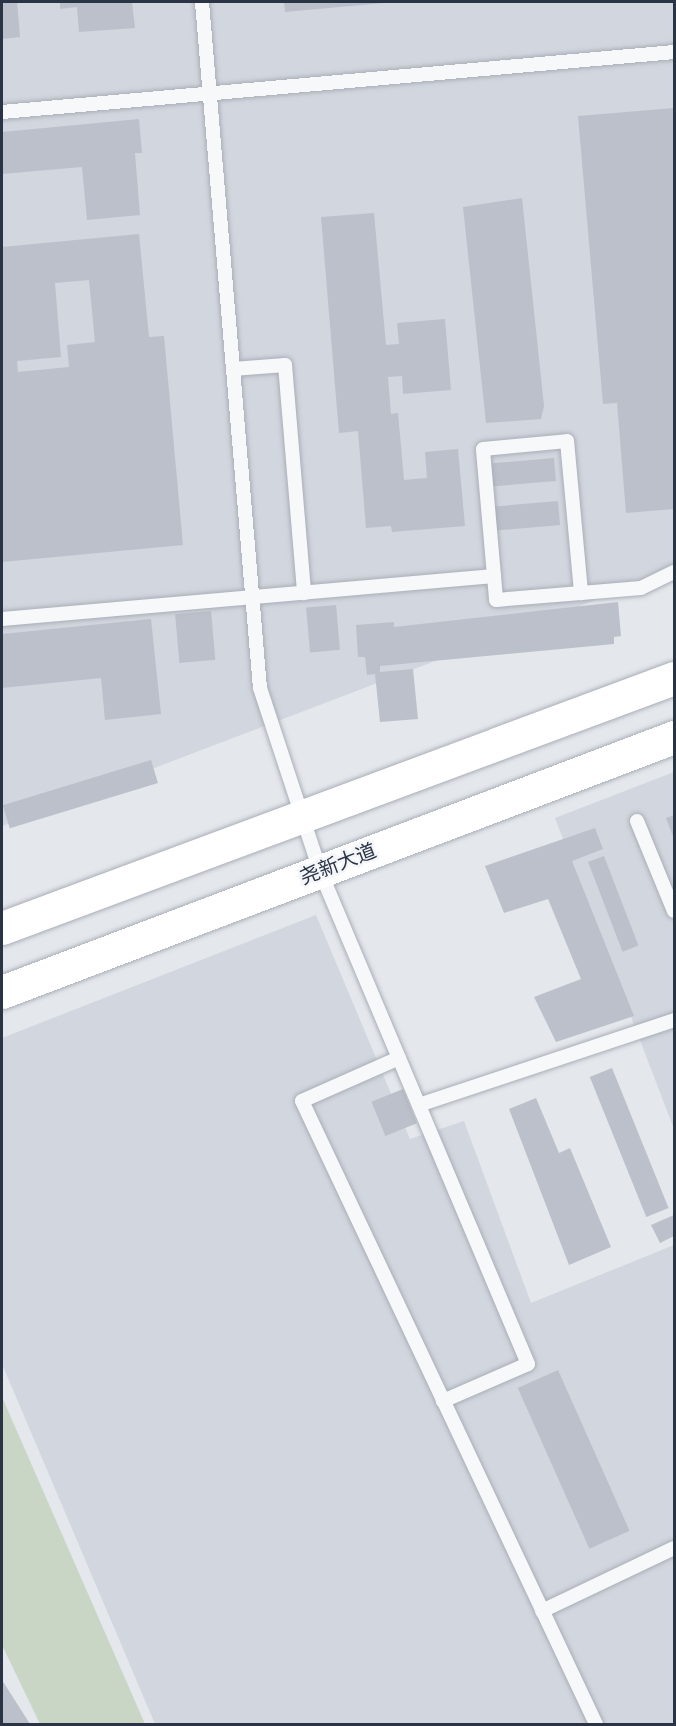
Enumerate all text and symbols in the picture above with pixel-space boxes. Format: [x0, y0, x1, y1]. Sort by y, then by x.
street label: 尧新大道 [296, 838, 380, 890]

